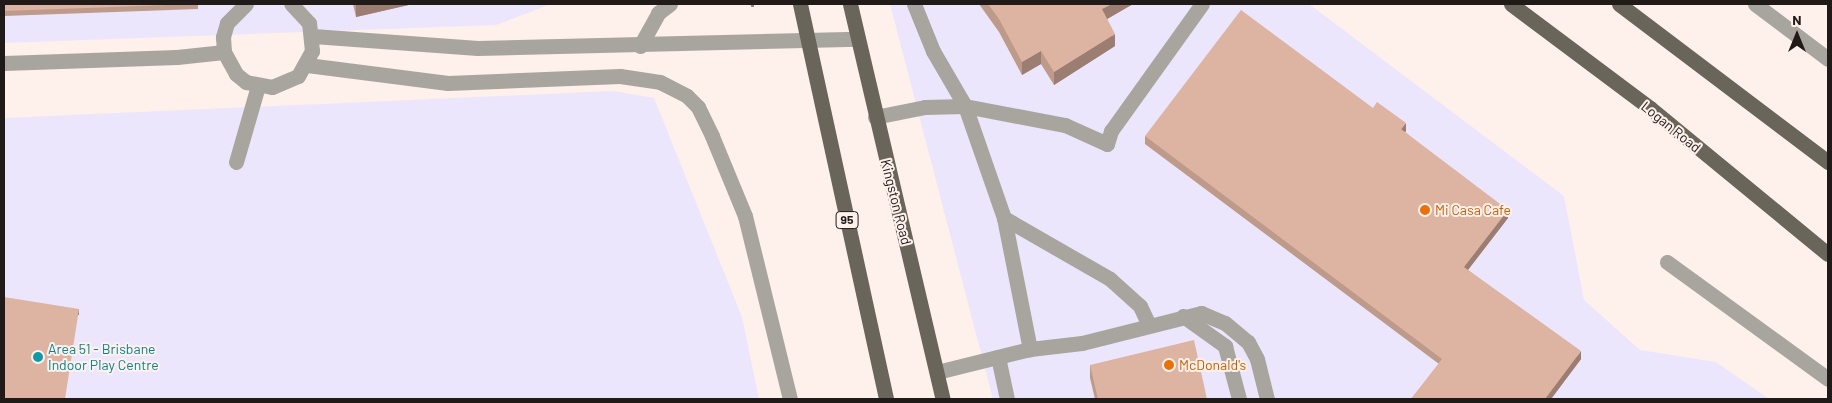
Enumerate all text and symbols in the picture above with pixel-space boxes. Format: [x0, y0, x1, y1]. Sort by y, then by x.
north arrow [1772, 10, 1822, 60]
text: N [1792, 11, 1802, 28]
street label: Logan Road [1638, 98, 1704, 156]
street label: Kingston Road [877, 157, 915, 247]
place label: Mi Casa Cafe [1435, 202, 1511, 218]
marker: Mi Casa Cafe [1419, 204, 1431, 216]
road number: 95 [834, 210, 860, 230]
place label: Area 51 - Brisbane Indoor Play Centre [48, 341, 159, 374]
marker: Area 51 - Brisbane Indoor Play Centre [32, 351, 44, 363]
place label: McDonald's [1179, 357, 1246, 373]
marker: McDonald's [1163, 359, 1175, 371]

